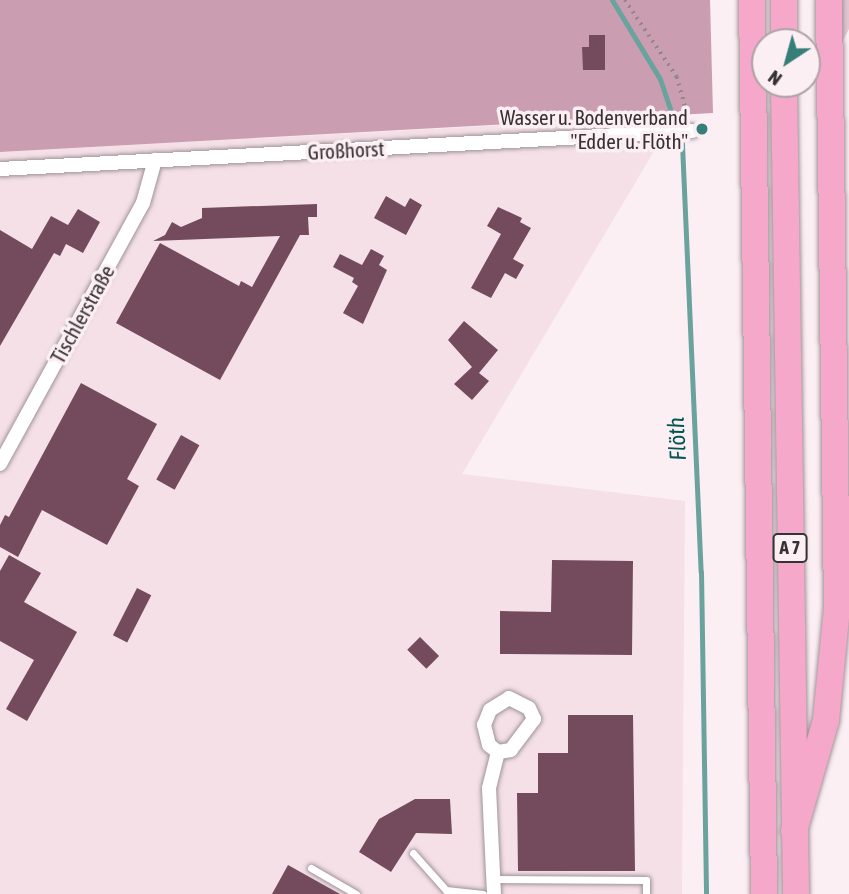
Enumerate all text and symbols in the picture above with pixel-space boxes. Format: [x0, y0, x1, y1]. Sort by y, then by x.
north arrow [751, 28, 821, 98]
text: N [764, 66, 786, 91]
place label: Wasser u. Bodenverband "Edder u. Flöth" [500, 104, 688, 154]
marker: Wasser u. Bodenverband "Edder u. Flöth" [694, 121, 710, 137]
street label: Großhorst [307, 135, 385, 165]
street label: Tischlerstraße [45, 260, 119, 368]
water label: Flöth [662, 417, 692, 461]
road number: A 7 [772, 533, 808, 564]

